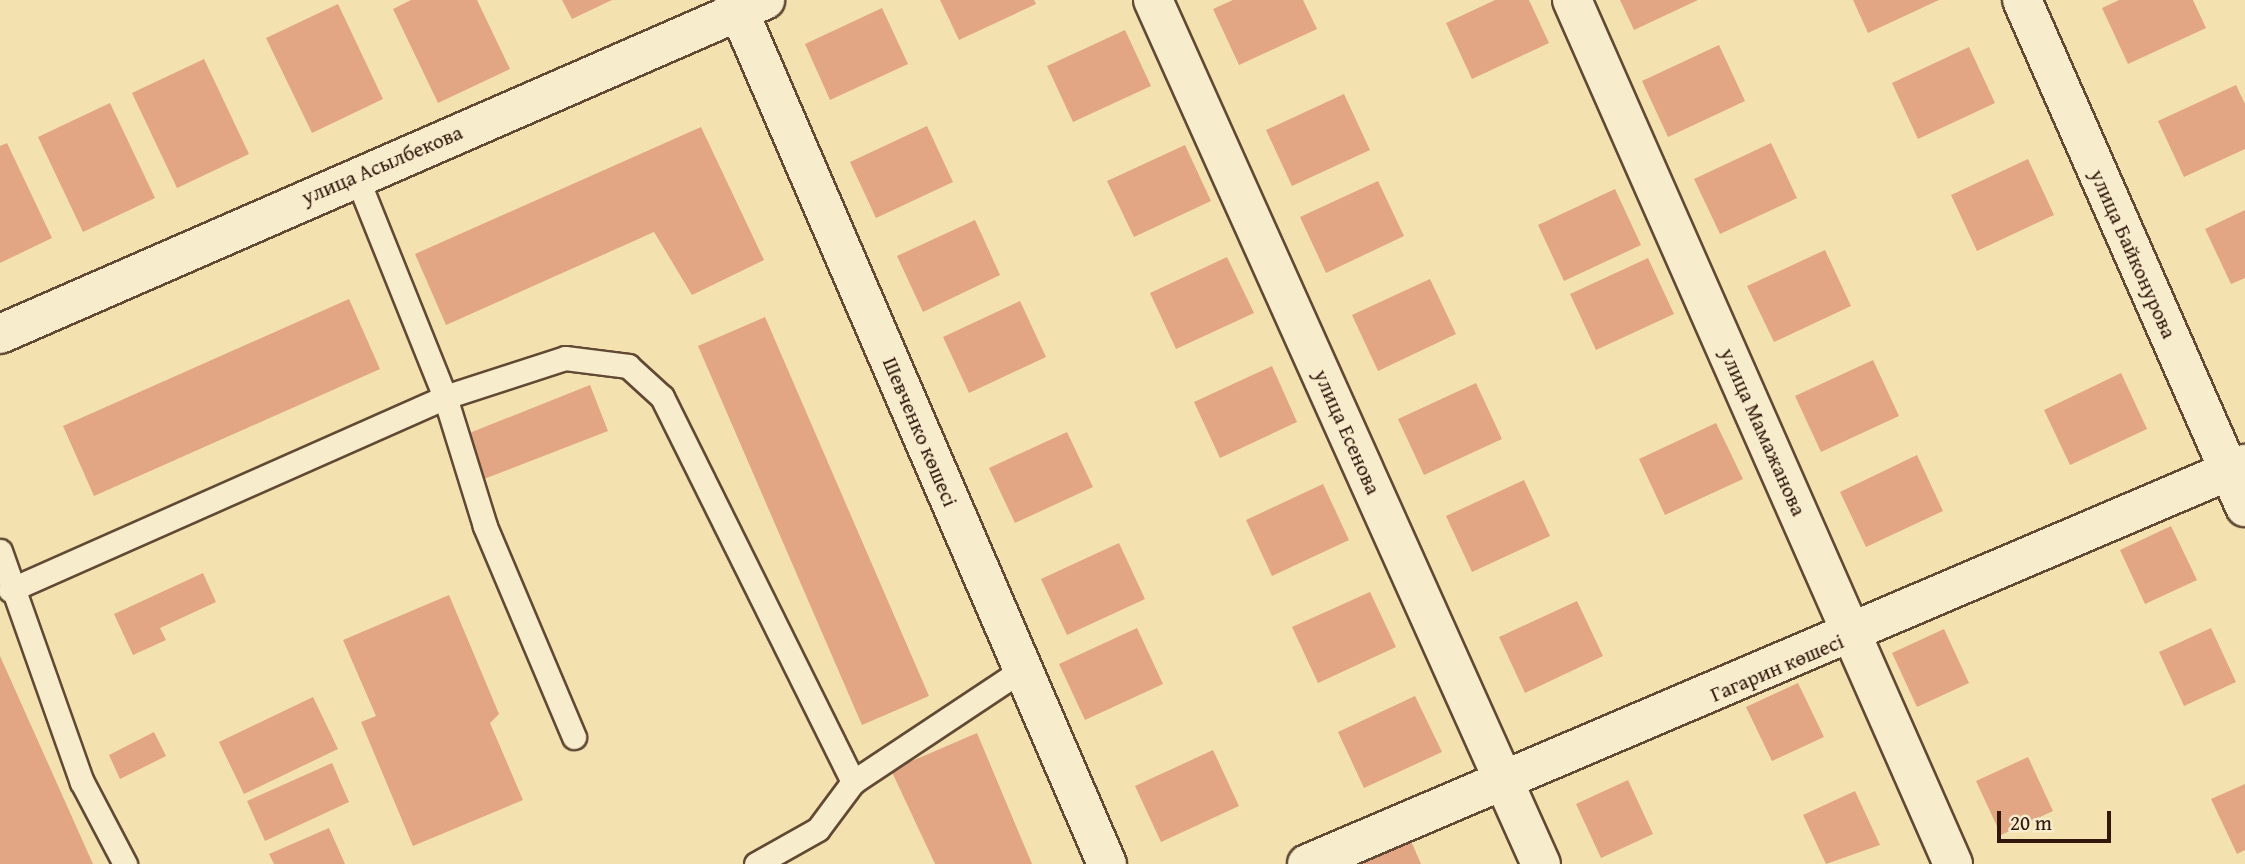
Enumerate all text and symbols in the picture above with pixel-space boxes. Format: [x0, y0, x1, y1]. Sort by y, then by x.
street label: улица Асылбекова [298, 120, 466, 210]
street label: улица Байконурова [2084, 165, 2182, 343]
street label: улица Мамажанова [1715, 344, 1811, 520]
street label: Шевченко көшесі [877, 353, 963, 511]
street label: улица Есенова [1308, 366, 1386, 498]
street label: Гагарин көшесі [1707, 629, 1847, 707]
scale bar [2000, 798, 2114, 842]
text: 20 m [2010, 807, 2052, 838]

